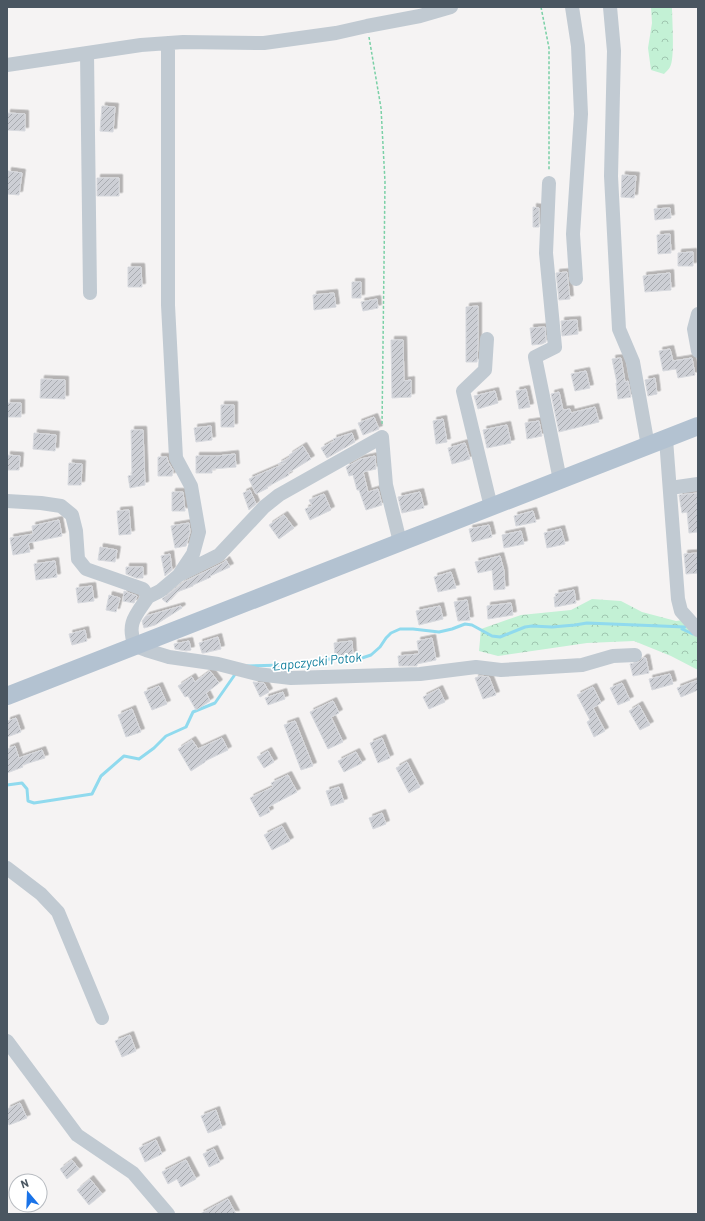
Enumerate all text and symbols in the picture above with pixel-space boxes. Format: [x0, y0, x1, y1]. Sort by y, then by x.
water label: Łapczycki Potok [271, 648, 363, 674]
north arrow [8, 1173, 48, 1213]
text: N [19, 1176, 30, 1190]

